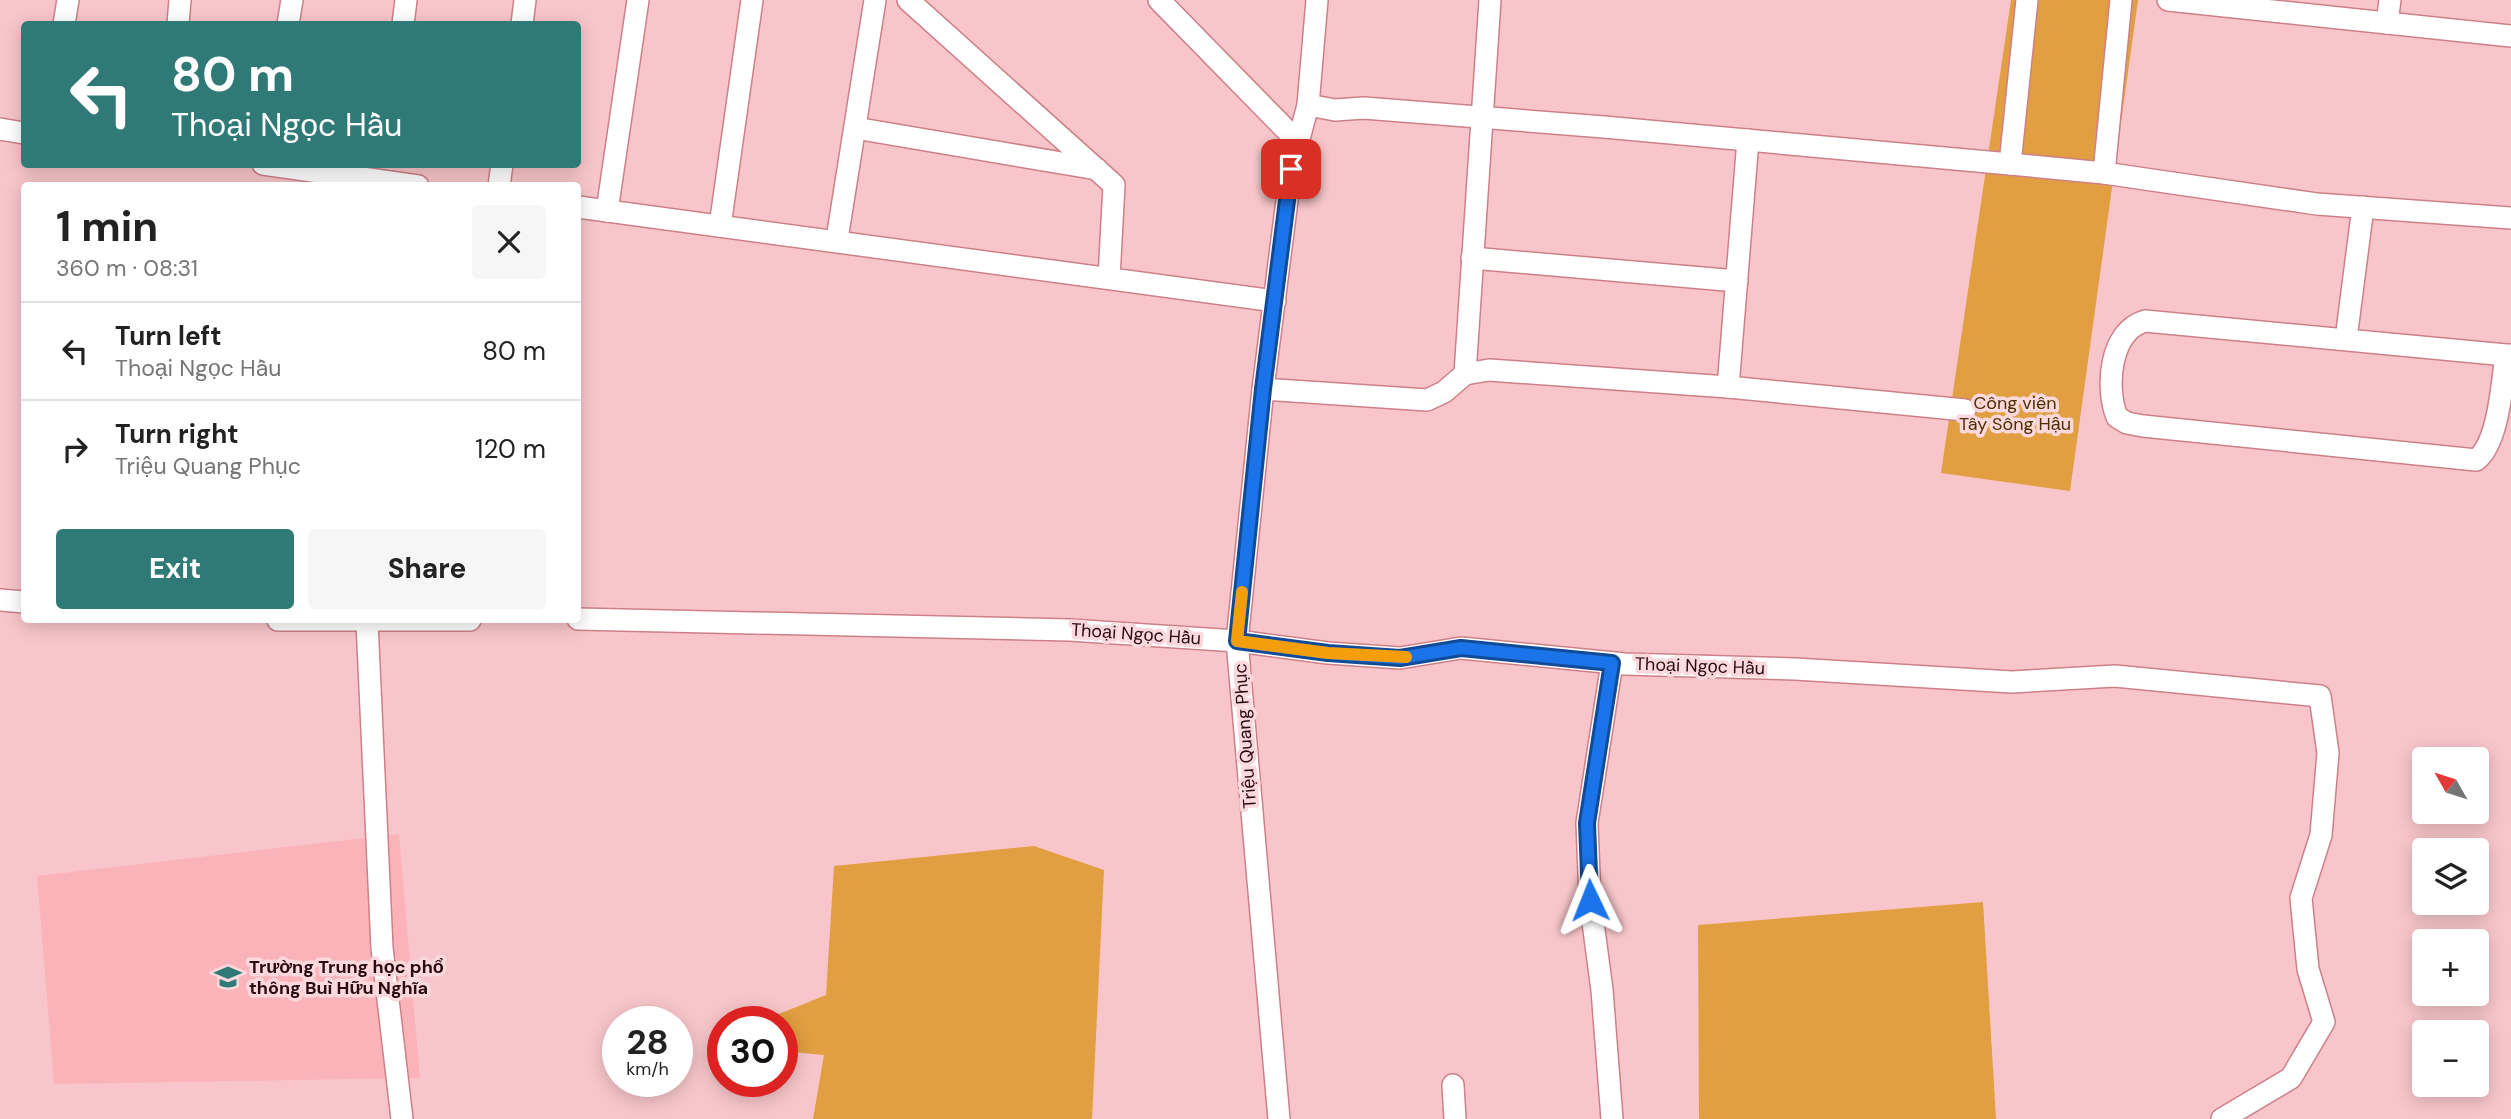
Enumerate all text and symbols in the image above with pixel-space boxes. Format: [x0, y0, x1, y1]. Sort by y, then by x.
text: 80 m [171, 42, 294, 106]
icon: left [56, 49, 147, 140]
text: Thoại Ngọc Hầu [171, 104, 402, 146]
pin [1261, 139, 1321, 199]
icon: arrive [1272, 150, 1310, 188]
text: 1 min [56, 199, 158, 254]
button: close [472, 205, 546, 279]
text: 360 m · 08:31 [56, 253, 198, 283]
text: Turn left [115, 319, 222, 353]
icon: left [56, 332, 94, 370]
text: 80 m [482, 334, 546, 368]
text: Thoại Ngọc Hầu [115, 353, 281, 383]
park label: Công viên Tây Sông Hậu [1959, 391, 2071, 436]
text: Turn right [115, 417, 239, 451]
icon: right [56, 430, 94, 468]
text: 120 m [475, 432, 546, 466]
text: Triệu Quang Phục [115, 451, 301, 481]
button: Exit [56, 529, 294, 609]
button: Share [308, 529, 546, 609]
street label: Thoại Ngọc Hầu [1070, 617, 1202, 651]
street label: Thoại Ngọc Hầu [1635, 652, 1765, 680]
street label: Triệu Quang Phục [1228, 663, 1262, 809]
north arrow [2412, 747, 2488, 824]
map controls [2412, 747, 2489, 1097]
button: layers [2412, 838, 2489, 915]
position arrow [1553, 863, 1627, 937]
button: + [2412, 929, 2489, 1006]
place label: Trường Trung học phổ thông Buì Hữu Nghĩa [249, 955, 444, 1000]
school or university icon: Trường Trung học phổ thông Buì Hữu Nghĩa [213, 962, 243, 992]
speed limit sign: 30 [707, 1006, 798, 1097]
text: 28 [626, 1019, 669, 1065]
button: − [2412, 1020, 2489, 1097]
text: km/h [626, 1057, 669, 1081]

